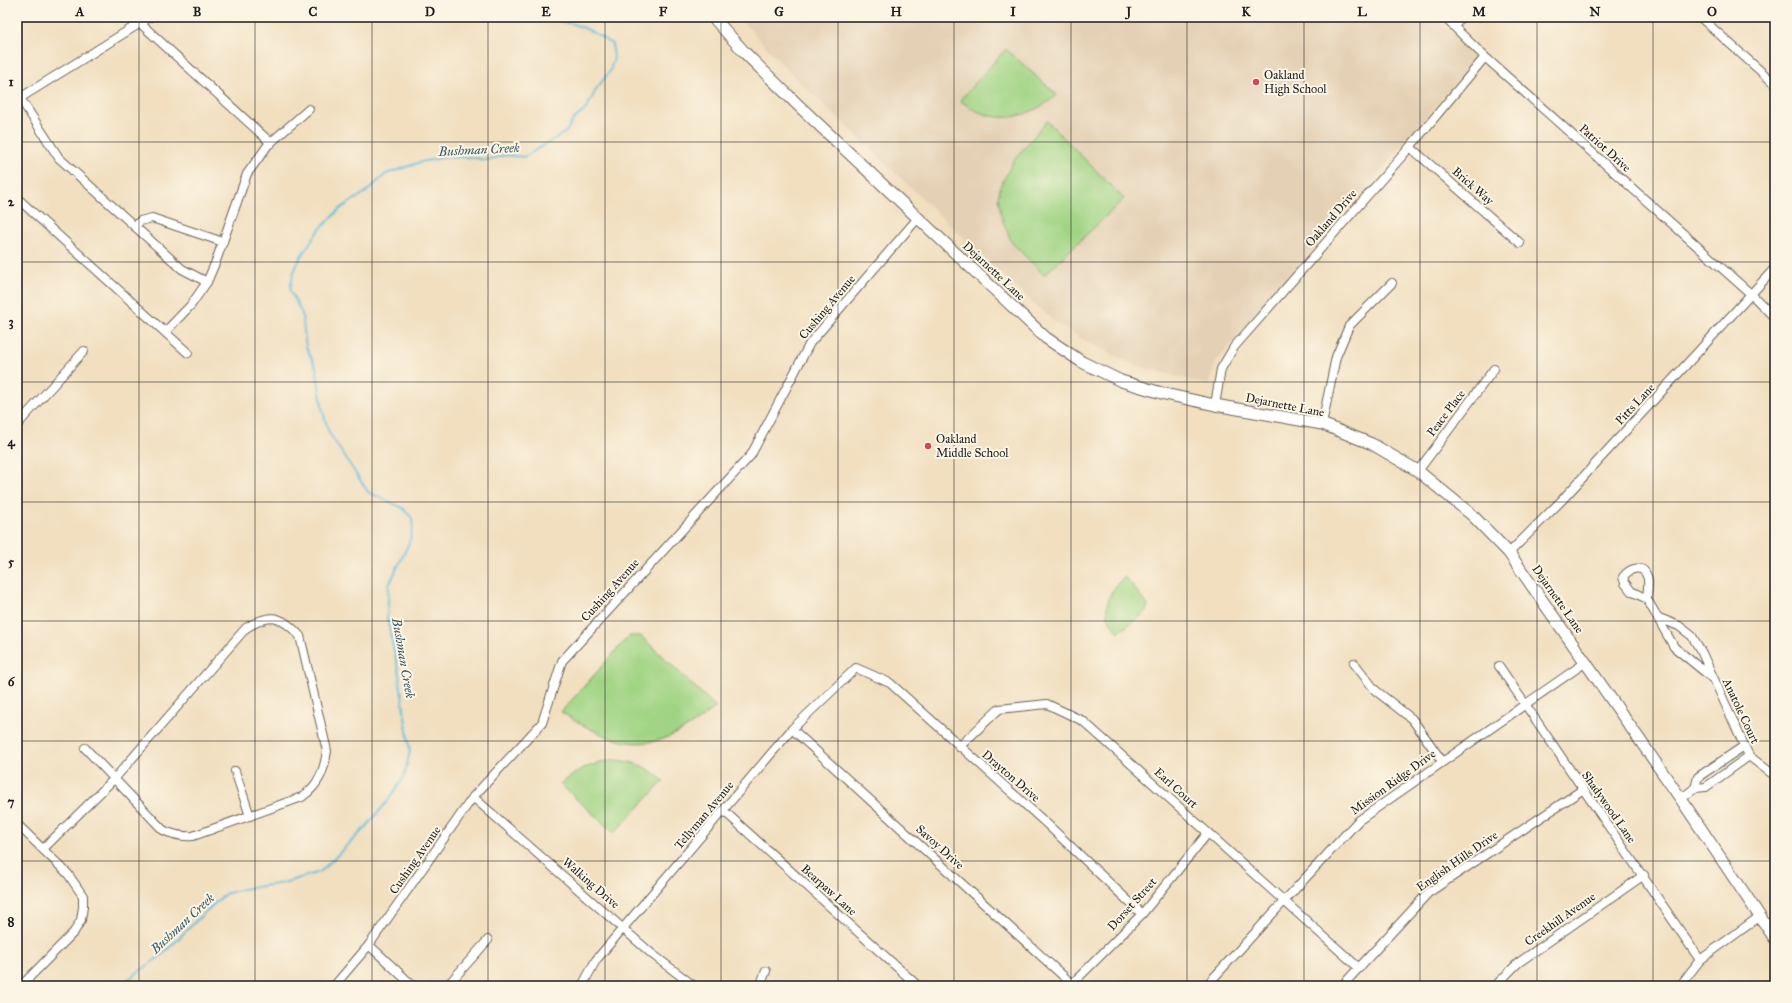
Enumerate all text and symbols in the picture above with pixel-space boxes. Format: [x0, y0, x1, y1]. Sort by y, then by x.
text: A [75, 4, 85, 20]
text: B [193, 4, 202, 20]
text: C [309, 4, 318, 20]
text: D [425, 4, 435, 20]
text: E [541, 4, 551, 20]
text: F [659, 4, 668, 20]
text: G [774, 4, 784, 20]
text: H [890, 4, 902, 20]
text: I [1010, 4, 1016, 20]
text: J [1124, 4, 1132, 20]
text: K [1241, 4, 1251, 20]
text: L [1357, 4, 1367, 20]
text: M [1472, 4, 1486, 20]
text: N [1589, 4, 1601, 20]
text: O [1707, 4, 1717, 20]
place label: Oakland High School [1264, 68, 1327, 97]
text: 1 [8, 74, 14, 90]
marker: Oakland High School [1251, 77, 1261, 87]
street label: Patriot Drive [1576, 121, 1634, 175]
water label: Bushman Creek [437, 140, 520, 160]
street label: Brick Way [1449, 164, 1497, 208]
street label: Oakland Drive [1302, 187, 1360, 249]
text: 2 [8, 194, 15, 210]
street label: Dejarnette Lane [960, 239, 1028, 303]
street label: Cushing Avenue [796, 272, 859, 343]
text: 3 [8, 314, 14, 330]
street label: Pitts Lane [1612, 381, 1658, 427]
street label: Peace Place [1424, 387, 1468, 439]
street label: Dejarnette Lane [1244, 391, 1326, 419]
place label: Oakland Middle School [936, 432, 1009, 460]
text: 4 [7, 434, 15, 450]
marker: Oakland Middle School [923, 441, 933, 451]
text: 5 [8, 554, 15, 570]
street label: Cushing Avenue [578, 556, 643, 625]
street label: Dejarnette Lane [1529, 562, 1587, 636]
water label: Bushman Creek [388, 616, 418, 700]
text: 6 [8, 674, 16, 690]
street label: Anatole Court [1719, 675, 1762, 746]
street label: Drayton Drive [979, 747, 1043, 805]
street label: Mission Ridge Drive [1348, 747, 1439, 818]
street label: Earl Court [1151, 765, 1201, 812]
street label: Shadywood Lane [1579, 768, 1639, 846]
street label: Tellyman Avenue [671, 778, 737, 852]
text: 7 [8, 794, 15, 810]
street label: Savoy Drive [913, 822, 967, 872]
street label: Cushing Avenue [386, 823, 444, 897]
street label: English Hills Drive [1414, 828, 1501, 895]
street label: Walking Drive [559, 855, 622, 912]
street label: Bearpaw Lane [799, 862, 859, 918]
street label: Dorset Street [1105, 874, 1160, 933]
street label: Creekhill Avenue [1522, 889, 1598, 949]
water label: Bushman Creek [147, 890, 218, 958]
text: 8 [8, 914, 15, 930]

